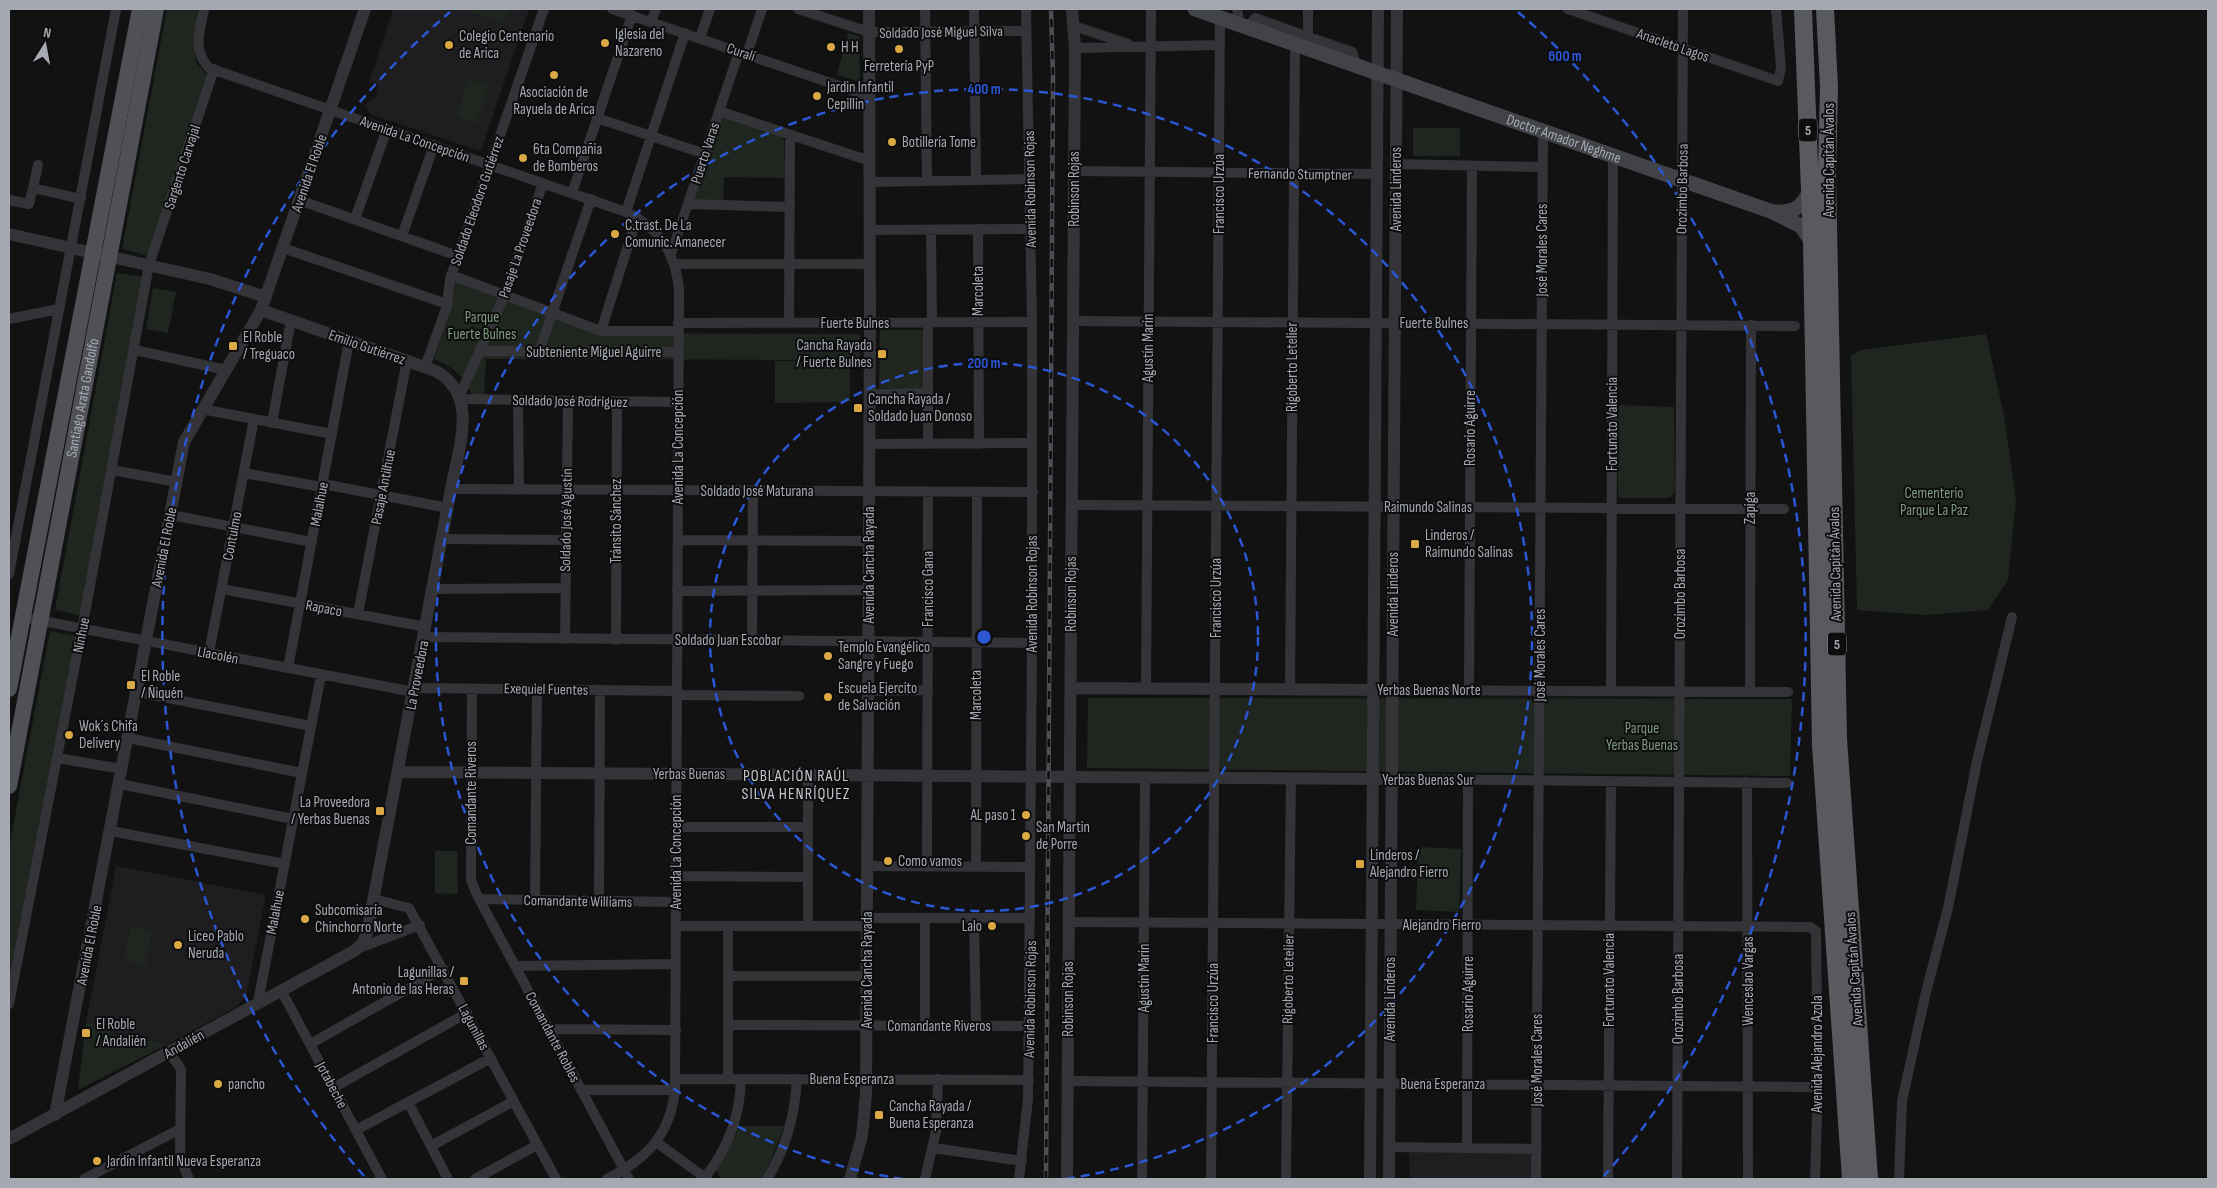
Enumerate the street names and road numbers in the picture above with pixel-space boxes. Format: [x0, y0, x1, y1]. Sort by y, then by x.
street label: Soldado José Miguel Silva [879, 22, 1003, 43]
street label: Anacleto Lagos [1633, 24, 1712, 67]
street label: Curalí [724, 39, 758, 66]
street label: Avenida Capitán Ávalos [1820, 103, 1839, 218]
street label: Doctor Amador Neghme [1504, 110, 1624, 168]
street label: Avenida La Concepción [357, 111, 472, 167]
road number: 5 [1799, 118, 1817, 142]
street label: Puerto Varas [687, 120, 724, 186]
street label: Sargento Carvajal [160, 123, 205, 212]
street label: Avenida Robinson Rojas [1020, 130, 1041, 249]
street label: Avenida El Roble [287, 132, 332, 215]
street label: Soldado Eleodoro Gutiérrez [446, 133, 509, 268]
street label: Orozimbo Barbosa [1672, 143, 1693, 234]
street label: Avenida Linderos [1387, 147, 1406, 232]
street label: Robinson Rojas [1065, 151, 1084, 227]
street label: Francisco Urzúa [1210, 154, 1229, 234]
street label: Fernando Stumptner [1248, 164, 1353, 185]
street label: Pasaje La Proveedora [494, 196, 547, 301]
street label: José Morales Cares [1533, 204, 1552, 297]
street label: Marcoleta [969, 266, 988, 316]
street label: Fuerte Bulnes [821, 314, 889, 333]
street label: Agustín Marín [1139, 314, 1158, 383]
street label: Fuerte Bulnes [1400, 314, 1468, 333]
street label: Rigoberto Letelier [1283, 321, 1302, 412]
street label: Emilio Gutiérrez [326, 325, 408, 370]
street label: Santiago Arata Gandolfo [62, 337, 103, 459]
street label: Subteniente Miguel Aguirre [526, 343, 662, 362]
street label: Fortunato Valencia [1603, 377, 1622, 471]
street label: Avenida La Concepción [669, 390, 688, 505]
street label: Rosario Aguirre [1461, 390, 1480, 466]
street label: Soldado José Rodríguez [512, 391, 628, 412]
street label: Pasaje Antilhue [367, 448, 400, 526]
street label: Soldado José Agustín [556, 468, 577, 572]
street label: Tránsito Sánchez [607, 478, 626, 563]
street label: Malalhue [306, 480, 333, 528]
street label: Soldado José Maturana [701, 482, 814, 501]
street label: Zapiga [1741, 492, 1760, 524]
street label: Raimundo Salinas [1384, 498, 1472, 517]
street label: Avenida El Roble [147, 506, 182, 590]
street label: Avenida Cancha Rayada [860, 506, 879, 625]
street label: Avenida Capitán Ávalos [1825, 507, 1846, 622]
street label: Contulmo [218, 510, 247, 562]
street label: Avenida Robinson Rojas [1023, 535, 1042, 654]
street label: Orozimbo Barbosa [1671, 549, 1690, 639]
street label: Francisco Gana [919, 551, 938, 627]
street label: Avenida Linderos [1384, 552, 1403, 637]
street label: Robinson Rojas [1062, 556, 1081, 632]
street label: Francisco Urzúa [1207, 558, 1226, 638]
street label: Rapaco [304, 596, 344, 621]
street label: José Morales Cares [1531, 609, 1550, 702]
street label: Ninhue [69, 616, 94, 654]
street label: Soldado Juan Escobar [675, 631, 782, 650]
road number: 5 [1828, 633, 1846, 656]
street label: La Proveedora [401, 639, 434, 711]
street label: Llacolén [196, 642, 240, 669]
street label: Marcoleta [967, 670, 986, 720]
street label: Exequiel Fuentes [504, 679, 588, 700]
street label: Yerbas Buenas Norte [1377, 681, 1481, 700]
street label: Comandante Riveros [462, 741, 481, 845]
street label: Yerbas Buenas [653, 765, 725, 784]
street label: Yerbas Buenas Sur [1382, 771, 1474, 790]
street label: Avenida La Concepción [667, 795, 686, 910]
street label: Malalhue [262, 888, 289, 936]
street label: Comandante Williams [524, 891, 632, 912]
street label: Avenida El Roble [72, 904, 107, 988]
street label: Avenida Cancha Rayada [858, 911, 877, 1030]
street label: Avenida Capitán Ávalos [1841, 911, 1868, 1028]
street label: Alejandro Fierro [1402, 916, 1481, 935]
street label: Rigoberto Letelier [1278, 933, 1299, 1024]
street label: Fortunato Valencia [1600, 933, 1619, 1027]
street label: Wenceslao Vargas [1739, 936, 1758, 1026]
street label: Avenida Robinson Rojas [1020, 940, 1041, 1059]
street label: Agustín Marín [1135, 944, 1154, 1013]
street label: Orozimbo Barbosa [1669, 954, 1688, 1044]
street label: Rosario Aguirre [1459, 956, 1478, 1032]
street label: Avenida Linderos [1381, 957, 1400, 1042]
street label: Robinson Rojas [1059, 961, 1078, 1037]
street label: Francisco Urzúa [1204, 963, 1223, 1043]
street label: Comandante Robles [521, 989, 584, 1086]
street label: Avenida Alejandro Azola [1808, 995, 1827, 1114]
street label: Lagunillas [454, 1001, 494, 1054]
street label: José Morales Cares [1528, 1014, 1547, 1107]
street label: Comandante Riveros [887, 1017, 991, 1036]
street label: Andalién [160, 1026, 208, 1064]
street label: Jotabeche [311, 1058, 352, 1112]
street label: Buena Esperanza [810, 1070, 895, 1089]
street label: Buena Esperanza [1401, 1075, 1486, 1094]

